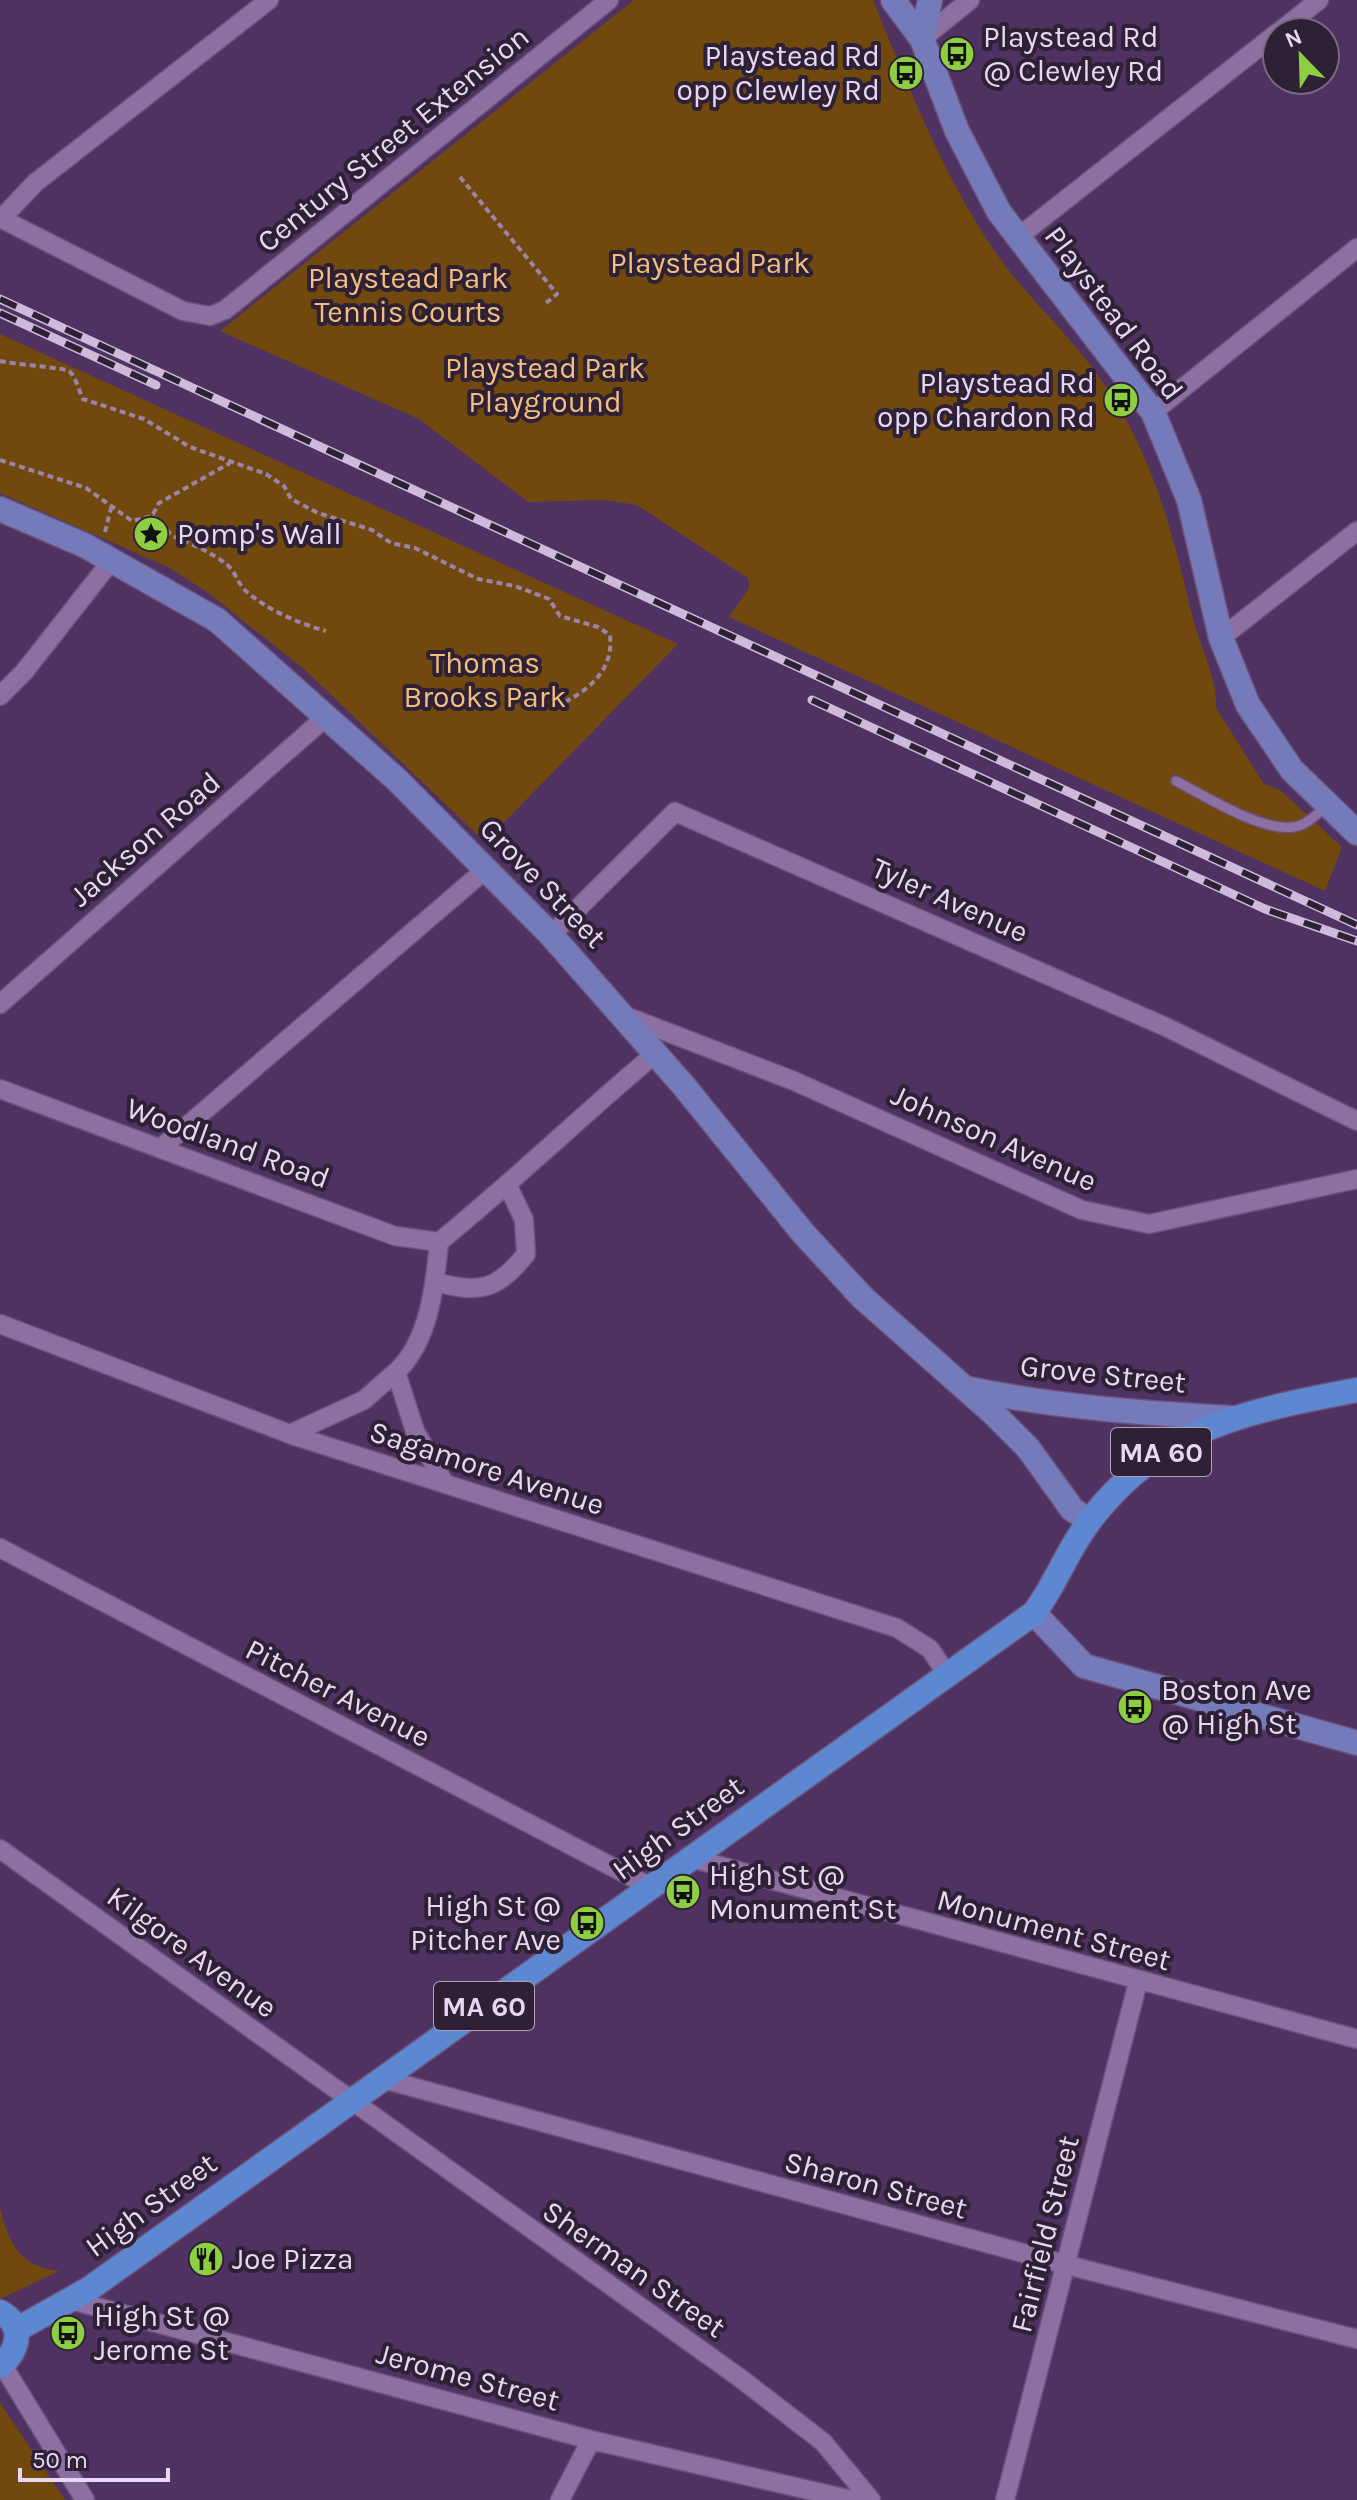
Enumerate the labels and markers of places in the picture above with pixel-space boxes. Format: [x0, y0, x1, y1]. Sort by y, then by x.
place label: Playstead Rd @ Clewley Rd [983, 19, 1163, 89]
bus stop icon: Playstead Rd @ Clewley Rd [938, 35, 976, 73]
place label: Playstead Rd opp Clewley Rd [676, 38, 880, 108]
bus stop icon: Playstead Rd opp Clewley Rd [887, 54, 925, 92]
place label: Playstead Rd opp Chardon Rd [877, 365, 1095, 435]
bus stop icon: Playstead Rd opp Chardon Rd [1102, 381, 1140, 419]
place icon: Pomp's Wall [132, 515, 170, 553]
place label: Pomp's Wall [177, 516, 342, 552]
place label: Boston Ave @ High St [1161, 1672, 1312, 1742]
bus stop icon: Boston Ave @ High St [1116, 1688, 1154, 1726]
place label: High St @ Monument St [709, 1857, 896, 1927]
bus stop icon: High St @ Monument St [664, 1873, 702, 1911]
place label: High St @ Pitcher Ave [410, 1888, 561, 1958]
bus stop icon: High St @ Pitcher Ave [568, 1904, 606, 1942]
restaurant icon: Joe Pizza [187, 2240, 225, 2278]
place label: Joe Pizza [232, 2241, 354, 2277]
place label: High St @ Jerome St [94, 2298, 230, 2368]
bus stop icon: High St @ Jerome St [49, 2314, 87, 2352]

